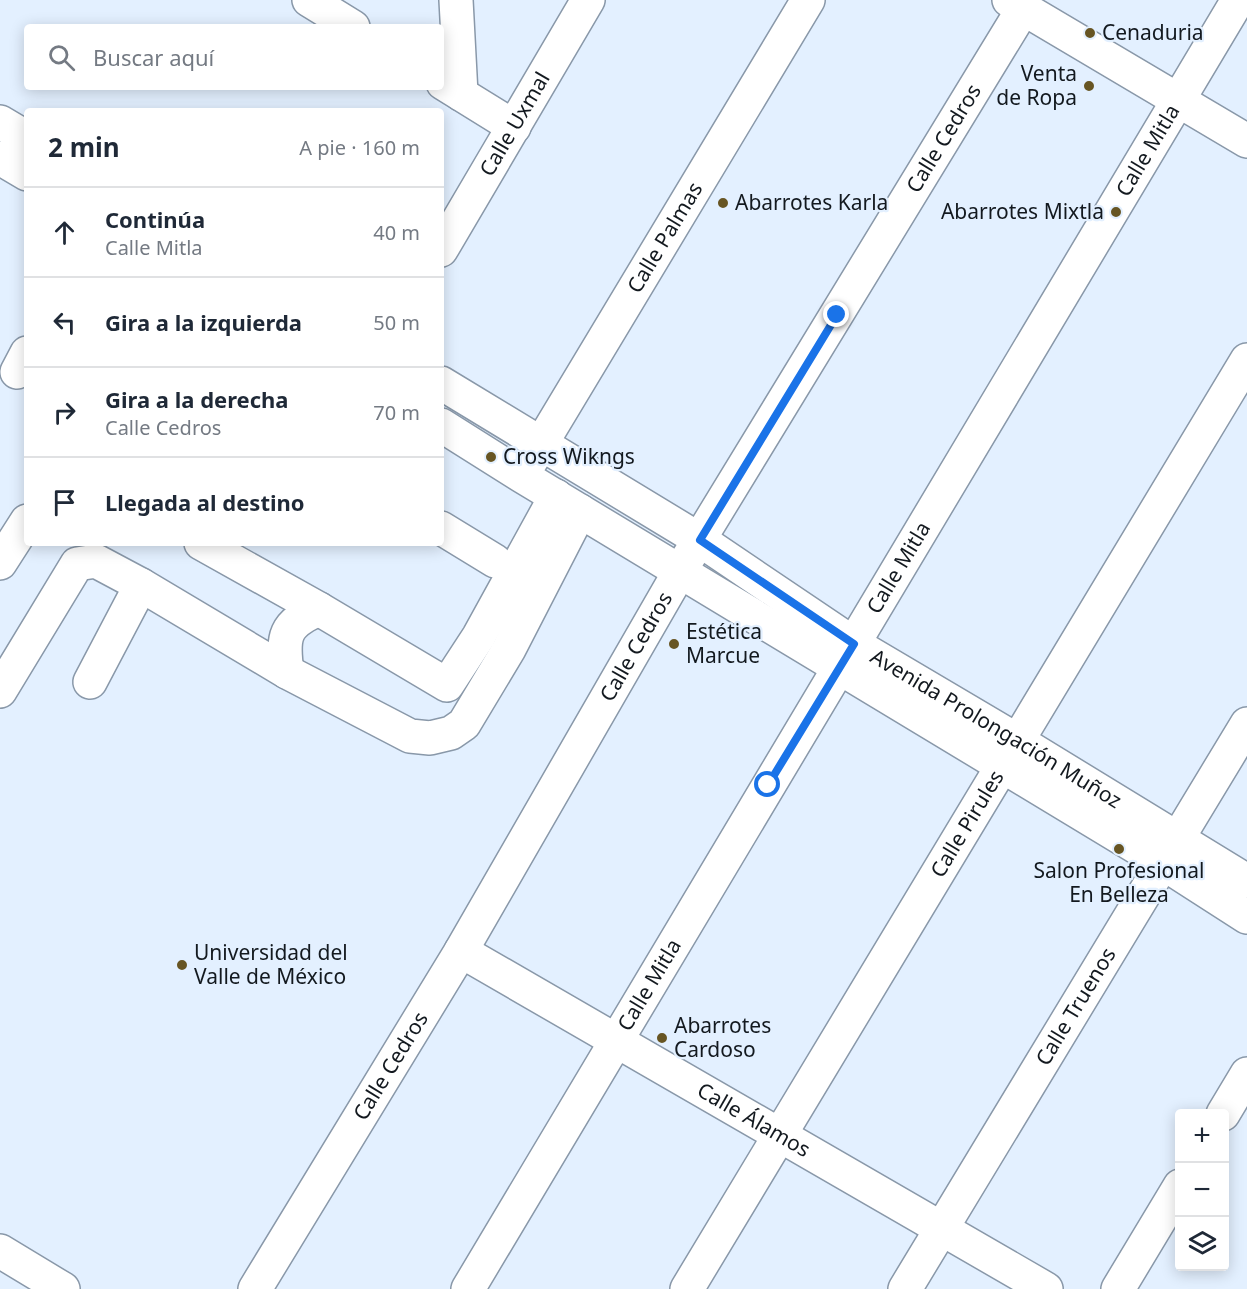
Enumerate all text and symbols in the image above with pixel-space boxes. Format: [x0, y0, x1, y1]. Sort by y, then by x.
place label: Cenaduria [1102, 18, 1204, 46]
search box [24, 24, 444, 90]
marker: Cenaduria [1083, 26, 1097, 40]
icon: search [45, 41, 78, 74]
text: Buscar aquí [93, 42, 214, 72]
place label: Venta de Ropa [996, 59, 1077, 111]
street label: Calle Uxmal [473, 66, 556, 181]
street label: Calle Cedros [899, 79, 987, 198]
marker: Venta de Ropa [1082, 79, 1096, 93]
street label: Calle Mitla [1109, 99, 1185, 201]
text: 2 min [48, 129, 120, 165]
text: A pie · 160 m [299, 134, 420, 161]
street label: Calle Palmas [620, 177, 708, 298]
place label: Abarrotes Karla [735, 188, 888, 216]
marker: Abarrotes Karla [716, 196, 730, 210]
place label: Abarrotes Mixtla [941, 197, 1104, 225]
text: Continúa [105, 204, 205, 234]
marker: Abarrotes Mixtla [1109, 205, 1123, 219]
icon: ahead [48, 216, 81, 249]
text: 40 m [373, 219, 420, 246]
text: Calle Mitla [105, 234, 203, 261]
route end [823, 301, 849, 327]
icon: left [48, 306, 81, 339]
text: Gira a la izquierda [105, 307, 302, 337]
text: 50 m [373, 309, 420, 336]
text: Gira a la derecha [105, 384, 289, 414]
icon: right [48, 396, 81, 429]
text: 70 m [373, 399, 420, 426]
text: Calle Cedros [105, 414, 221, 441]
place label: Cross Wikngs [503, 442, 635, 470]
marker: Cross Wikngs [484, 450, 498, 464]
icon: arrive [48, 486, 81, 519]
text: Llegada al destino [105, 487, 305, 517]
street label: Calle Mitla [860, 516, 936, 619]
street label: Calle Cedros [593, 586, 678, 706]
place label: Estética Marcue [686, 617, 762, 669]
marker: Estética Marcue [667, 637, 681, 651]
street label: Avenida Prolongación Muñoz [866, 642, 1127, 814]
street label: Calle Pirules [923, 765, 1010, 882]
route start [754, 771, 780, 797]
marker: Salon Profesional En Belleza [1112, 842, 1126, 856]
place label: Salon Profesional En Belleza [1034, 856, 1204, 908]
street label: Calle Mitla [610, 933, 687, 1036]
place label: Universidad del Valle de México [194, 938, 348, 990]
street label: Calle Truenos [1029, 942, 1121, 1070]
marker: Universidad del Valle de México [175, 958, 189, 972]
street label: Calle Cedros [346, 1006, 434, 1125]
place label: Abarrotes Cardoso [674, 1011, 771, 1063]
marker: Abarrotes Cardoso [655, 1031, 669, 1045]
street label: Calle Álamos [692, 1076, 816, 1163]
map controls [1175, 1109, 1229, 1271]
button: + [1175, 1109, 1229, 1163]
button: − [1175, 1163, 1229, 1217]
button: layers [1175, 1217, 1229, 1271]

